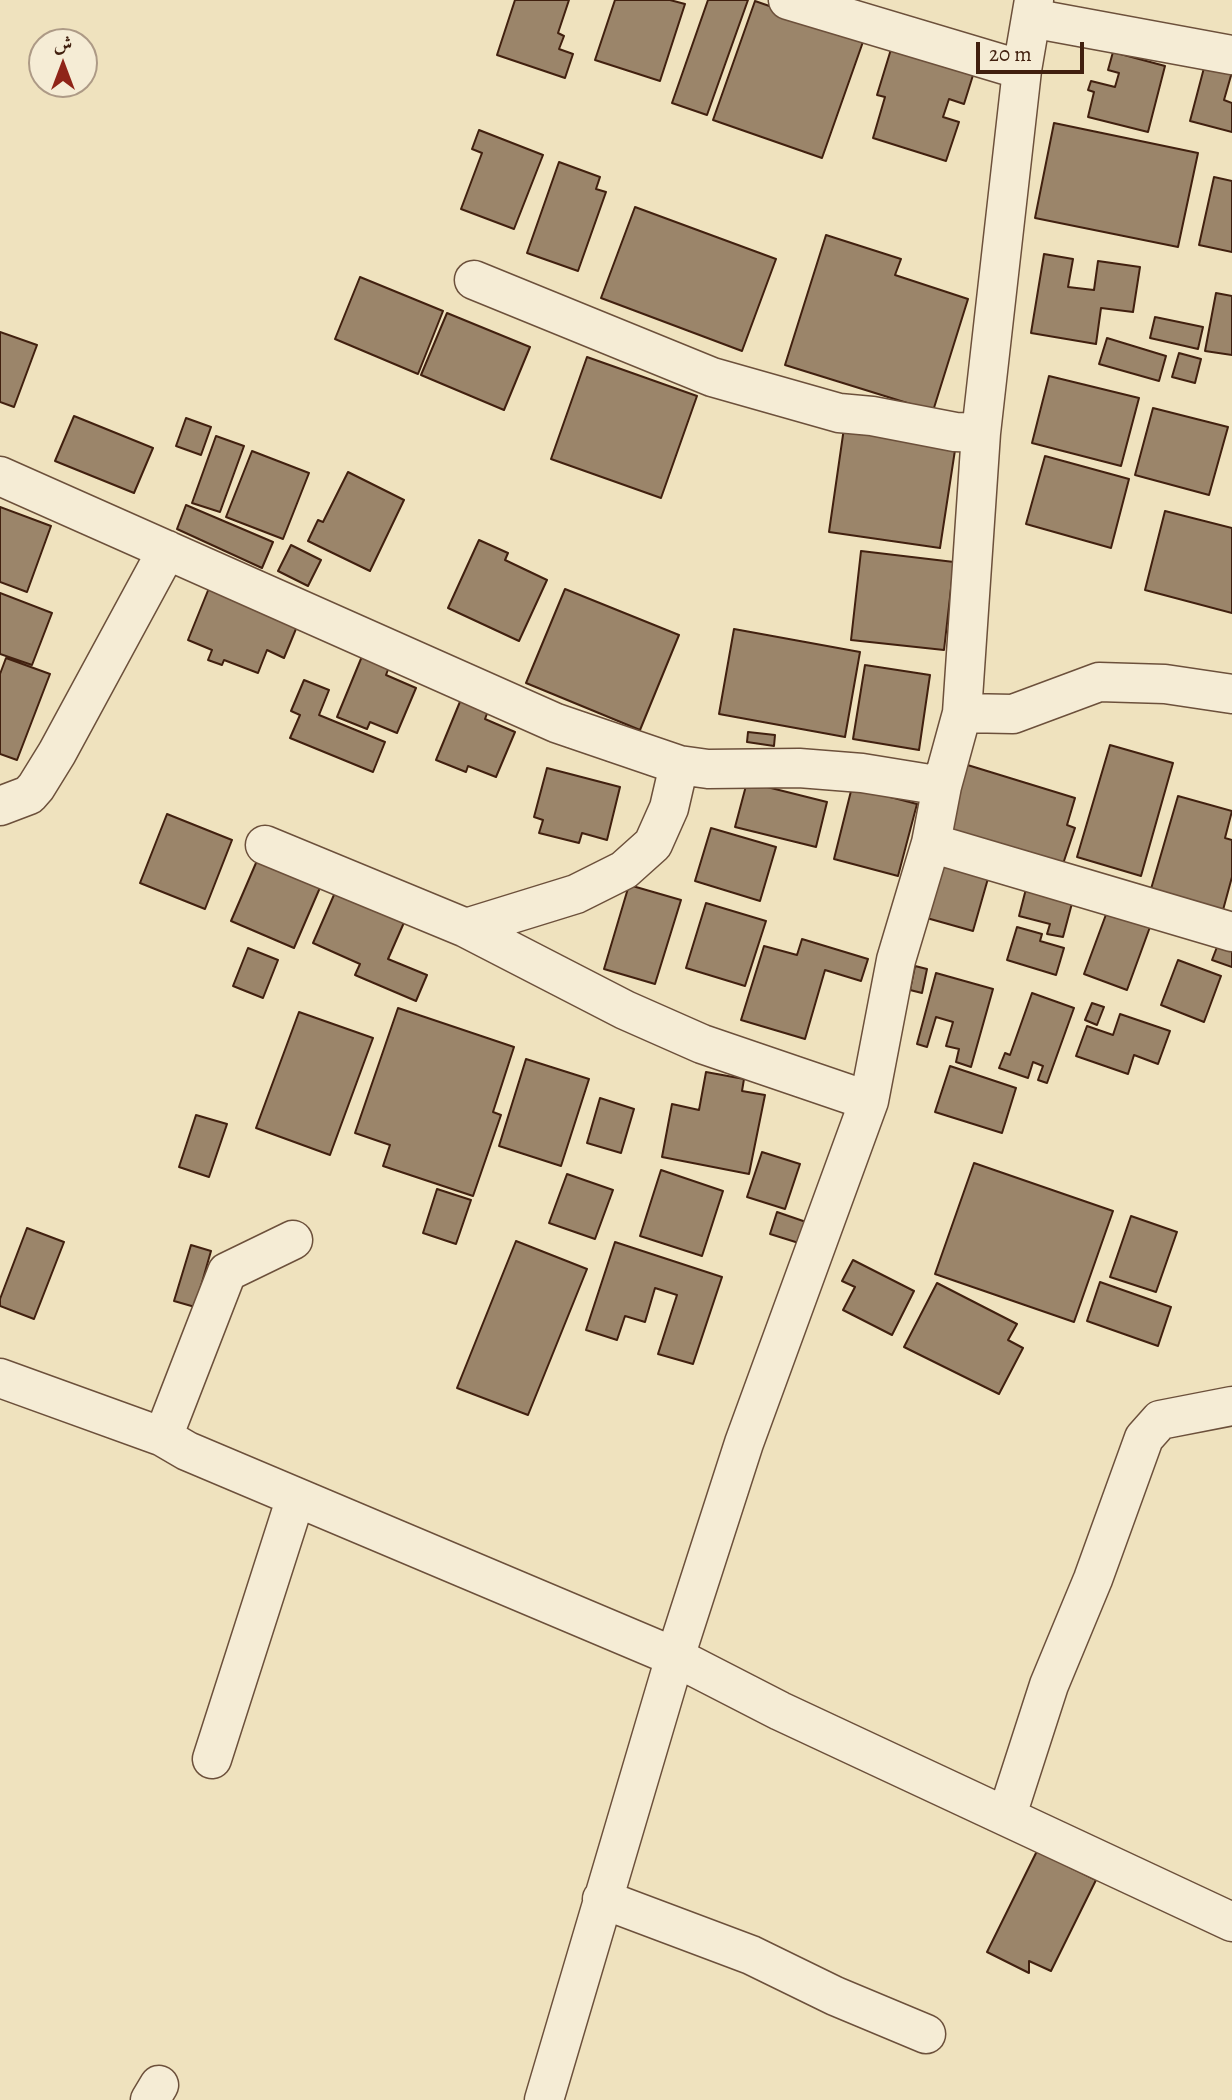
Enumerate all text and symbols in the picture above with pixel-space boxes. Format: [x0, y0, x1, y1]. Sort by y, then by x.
north arrow [28, 28, 98, 98]
scale bar [980, 28, 1088, 72]
text: ش [54, 31, 72, 57]
text: 20 m [989, 40, 1032, 68]

